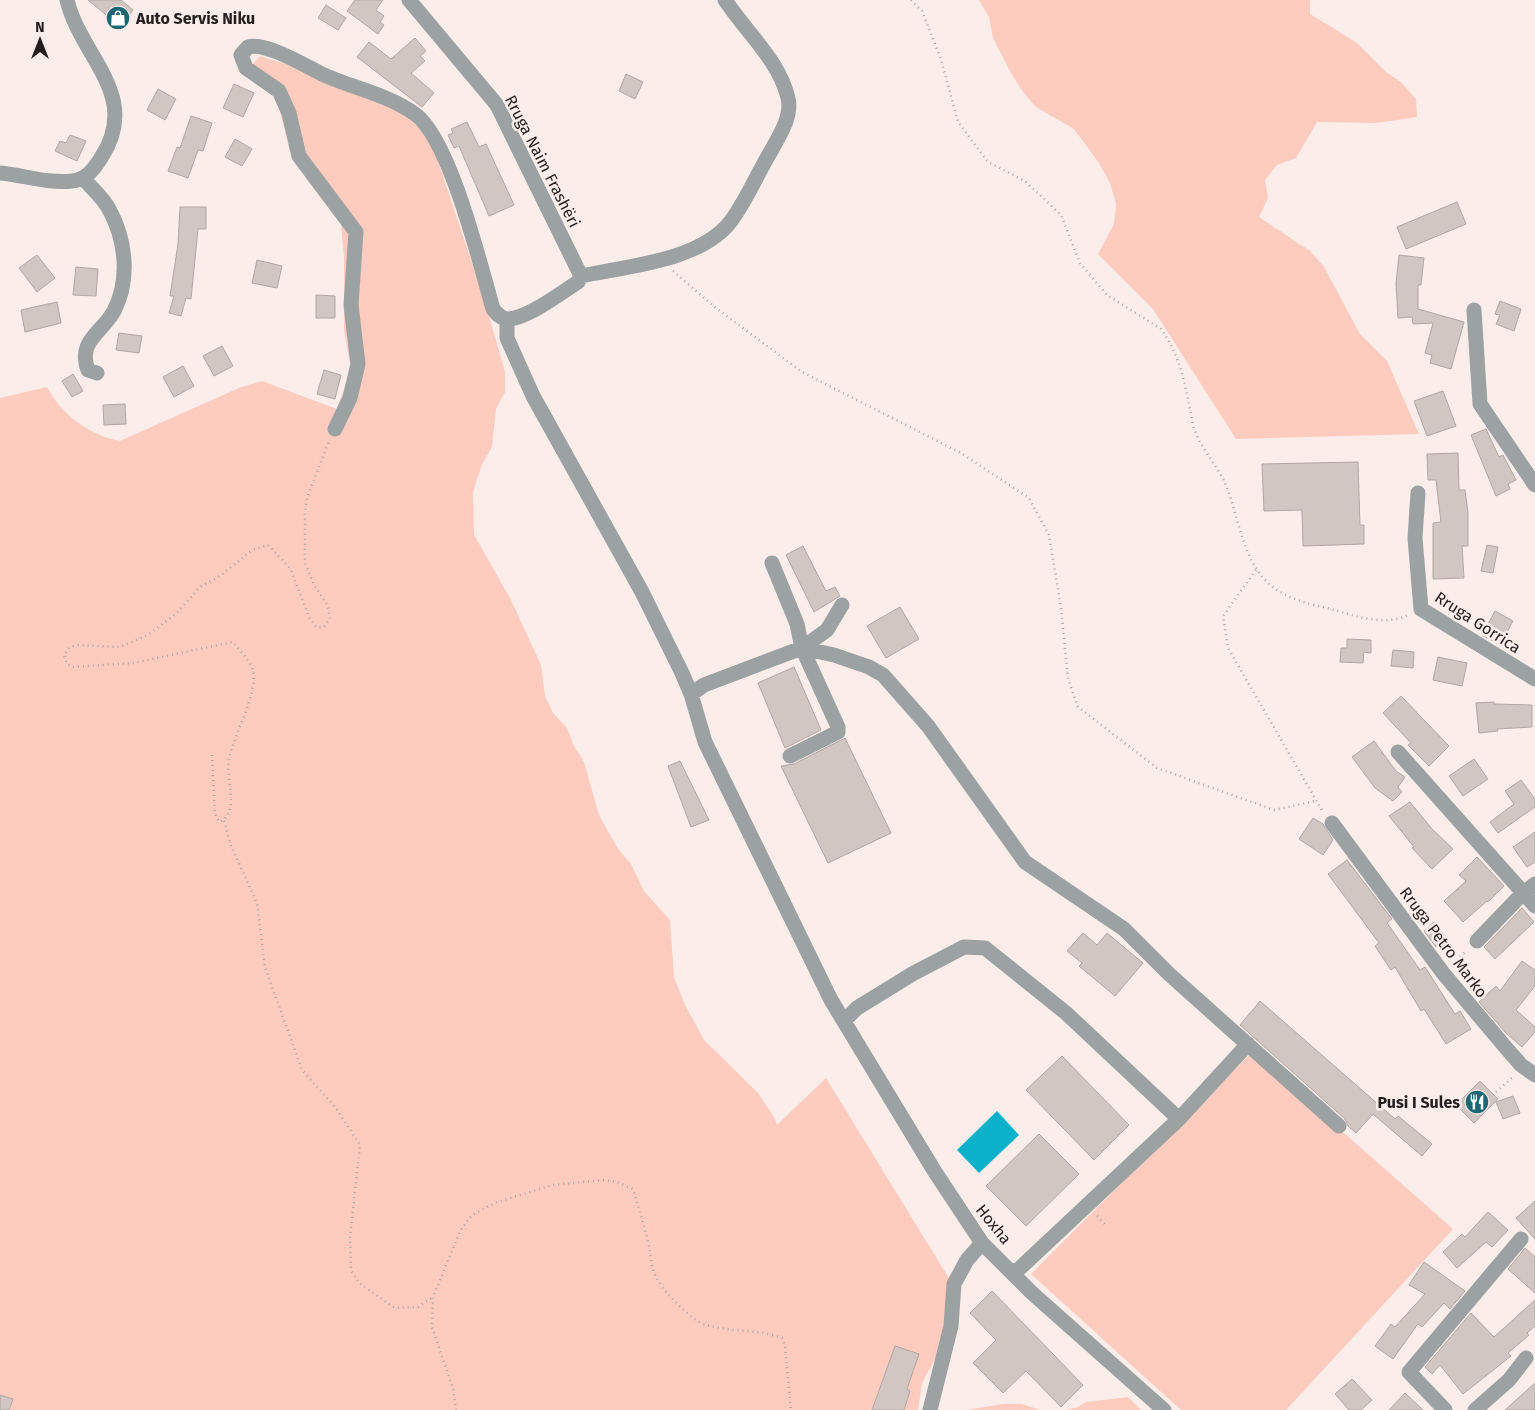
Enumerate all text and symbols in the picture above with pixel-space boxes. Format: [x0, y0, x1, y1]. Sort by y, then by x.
shop icon: Auto Servis Niku [105, 5, 131, 31]
place label: Auto Servis Niku [135, 9, 255, 28]
north arrow [15, 15, 65, 65]
text: N [35, 19, 45, 36]
street label: Rruga Naim Frashëri [501, 92, 584, 231]
street label: Rruga Gorrica [1431, 588, 1524, 657]
street label: Rruga Petro Marko [1396, 883, 1491, 1001]
restaurant icon: Pusi I Sules [1464, 1089, 1490, 1115]
place label: Pusi I Sules [1378, 1093, 1460, 1112]
street label: Hoxha [972, 1200, 1015, 1248]

